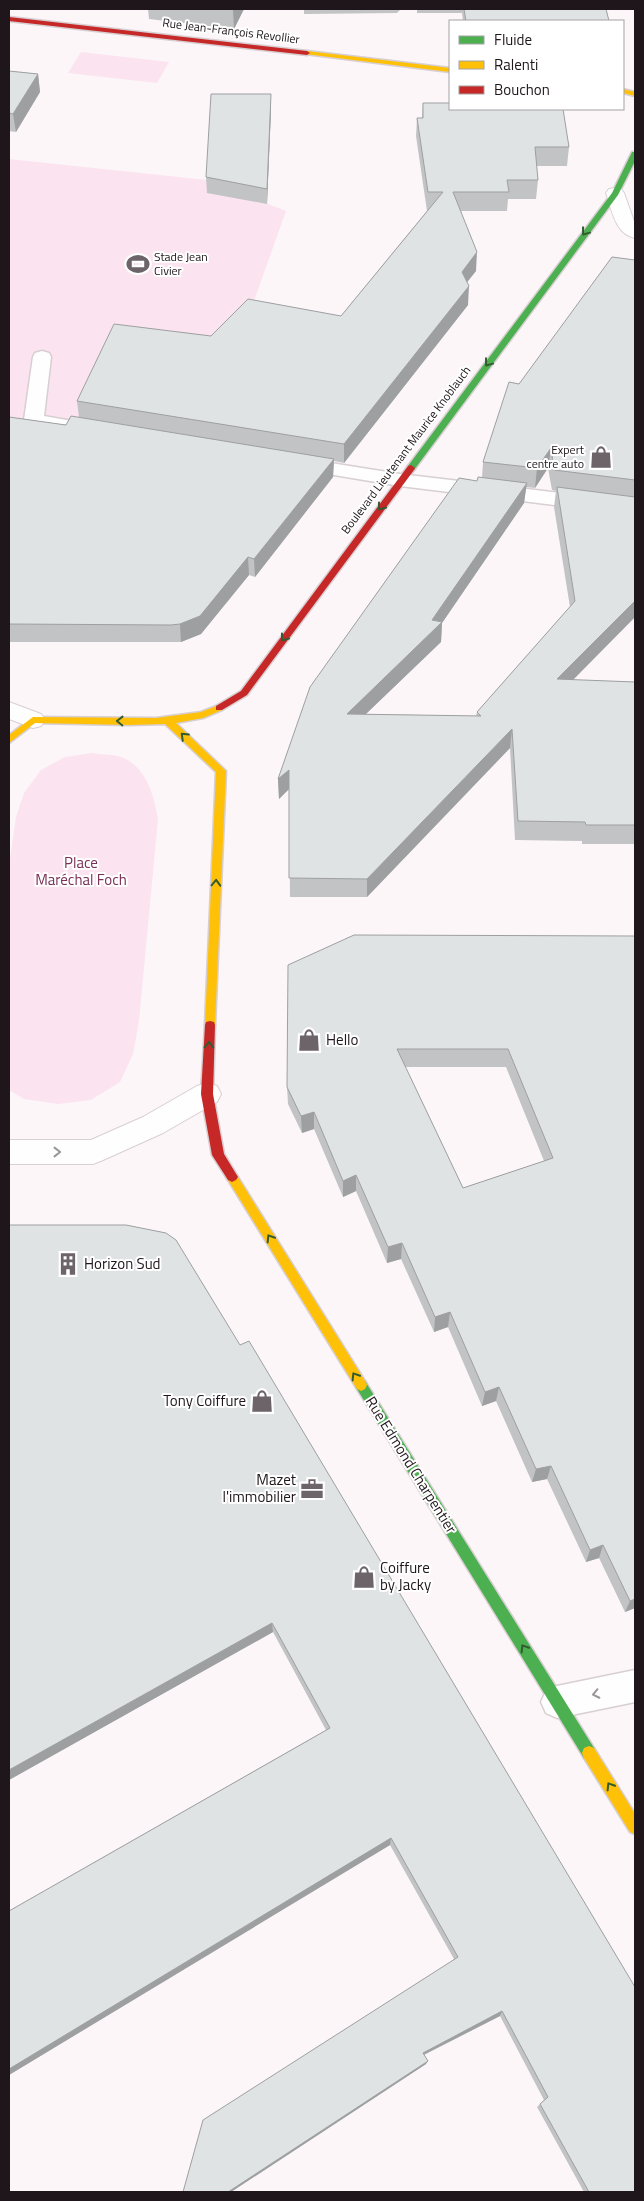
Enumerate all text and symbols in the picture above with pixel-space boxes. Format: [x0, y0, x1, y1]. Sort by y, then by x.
street label: Rue Jean-François Revollier [161, 13, 301, 48]
legend [449, 20, 624, 110]
text: Fluide [494, 28, 532, 51]
text: Ralenti [494, 53, 538, 76]
text: Bouchon [494, 78, 550, 101]
one-way arrow [583, 226, 591, 235]
place label: Stade Jean Civier [154, 247, 208, 280]
sports icon: Stade Jean Civier [125, 251, 151, 277]
one-way arrow [485, 357, 494, 367]
street label: Boulevard Lieutenant Maurice Knoblauch [336, 362, 475, 538]
place label: Expert centre auto [526, 440, 585, 473]
shop icon: Expert centre auto [588, 444, 614, 470]
one-way arrow [378, 501, 386, 510]
one-way arrow [282, 632, 290, 641]
one-way arrow [115, 715, 123, 726]
one-way arrow [181, 733, 190, 742]
park label: Place Maréchal Foch [35, 851, 127, 891]
one-way arrow [211, 879, 221, 886]
shop icon: Hello [296, 1027, 322, 1053]
place label: Hello [326, 1028, 359, 1051]
one-way arrow [204, 1041, 214, 1048]
one-way arrow [54, 1147, 62, 1157]
one-way arrow [266, 1234, 276, 1243]
building icon: Horizon Sud [55, 1251, 81, 1277]
place label: Horizon Sud [84, 1252, 161, 1275]
one-way arrow [352, 1372, 362, 1381]
shop icon: Tony Coiffure [249, 1388, 275, 1414]
place label: Tony Coiffure [163, 1389, 246, 1412]
street label: Rue Edmond Charpentier [360, 1392, 463, 1538]
place label: Mazet l'immobilier [222, 1468, 297, 1508]
office icon: Mazet l'immobilier [299, 1476, 325, 1502]
place label: Coiffure by Jacky [380, 1556, 431, 1596]
shop icon: Coiffure by Jacky [351, 1564, 377, 1590]
one-way arrow [521, 1644, 530, 1653]
one-way arrow [592, 1688, 601, 1698]
one-way arrow [606, 1782, 616, 1791]

